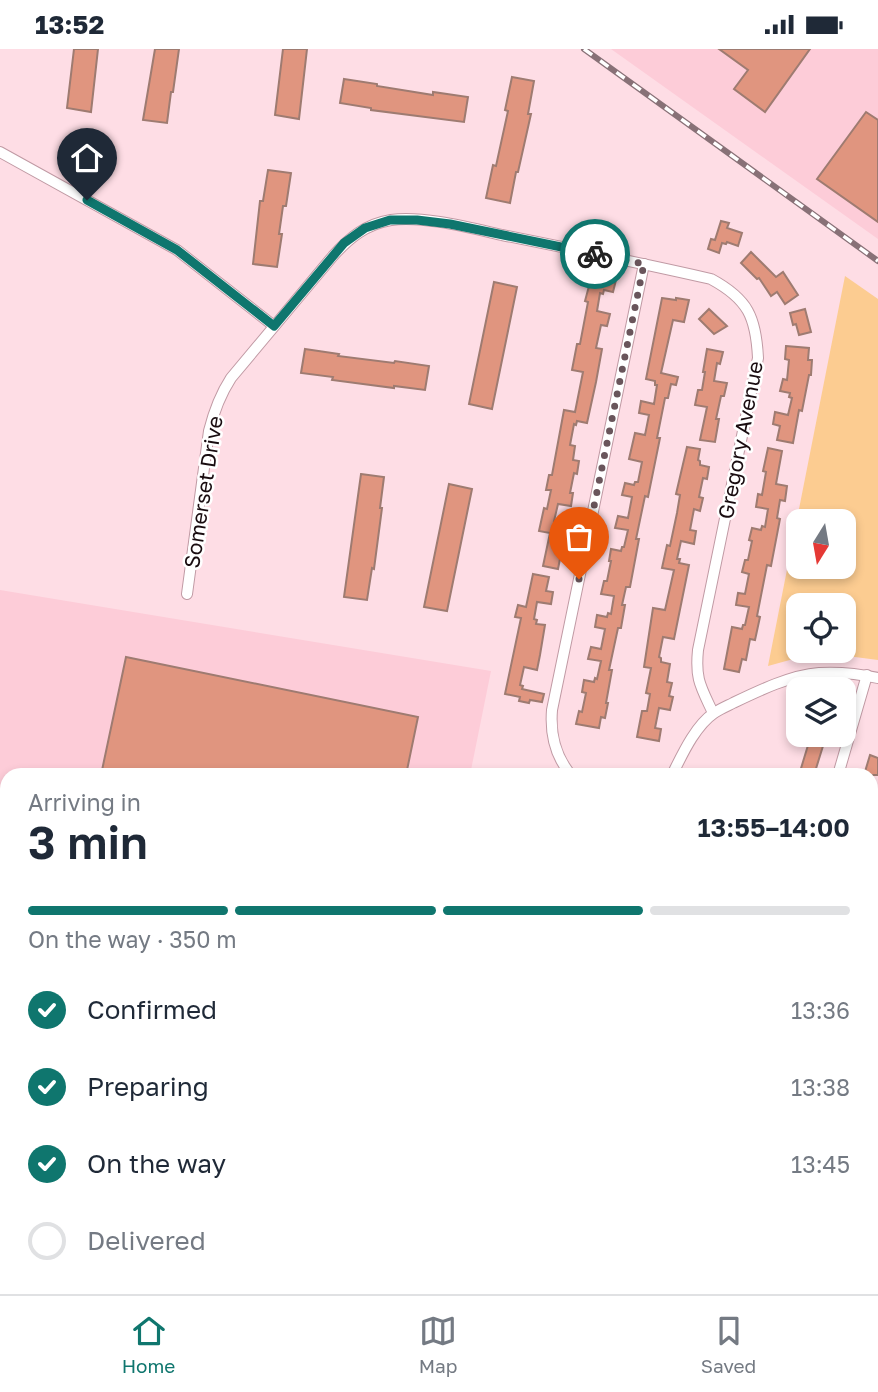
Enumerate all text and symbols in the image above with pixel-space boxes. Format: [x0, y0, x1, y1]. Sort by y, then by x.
text: 13:52 [35, 9, 104, 40]
pin [57, 128, 117, 200]
icon: home [68, 139, 106, 177]
courier [560, 219, 630, 289]
icon: bike [576, 235, 614, 273]
street label: Gregory Avenue [712, 359, 768, 521]
street label: Somerset Drive [178, 414, 228, 570]
pin [549, 507, 609, 579]
north arrow [786, 509, 856, 579]
map controls [786, 509, 856, 747]
icon: bag [560, 518, 598, 556]
button: locate [786, 593, 856, 663]
button: layers [786, 677, 856, 747]
text: Arriving in [28, 788, 141, 816]
text: 13:55–14:00 [697, 812, 850, 843]
text: 3 min [28, 814, 148, 869]
text: On the way · 350 m [28, 925, 237, 953]
icon: check [28, 991, 66, 1029]
text: Confirmed [87, 994, 217, 1025]
text: 13:36 [791, 996, 850, 1024]
icon: check [28, 1068, 66, 1106]
text: Preparing [87, 1071, 209, 1102]
text: 13:38 [791, 1073, 850, 1101]
icon: check [28, 1145, 66, 1183]
text: On the way [87, 1148, 226, 1179]
text: 13:45 [791, 1150, 850, 1178]
text: Delivered [87, 1225, 206, 1256]
tab: Home [122, 1312, 175, 1377]
tab: Map [419, 1312, 457, 1377]
tab: Saved [701, 1312, 756, 1377]

